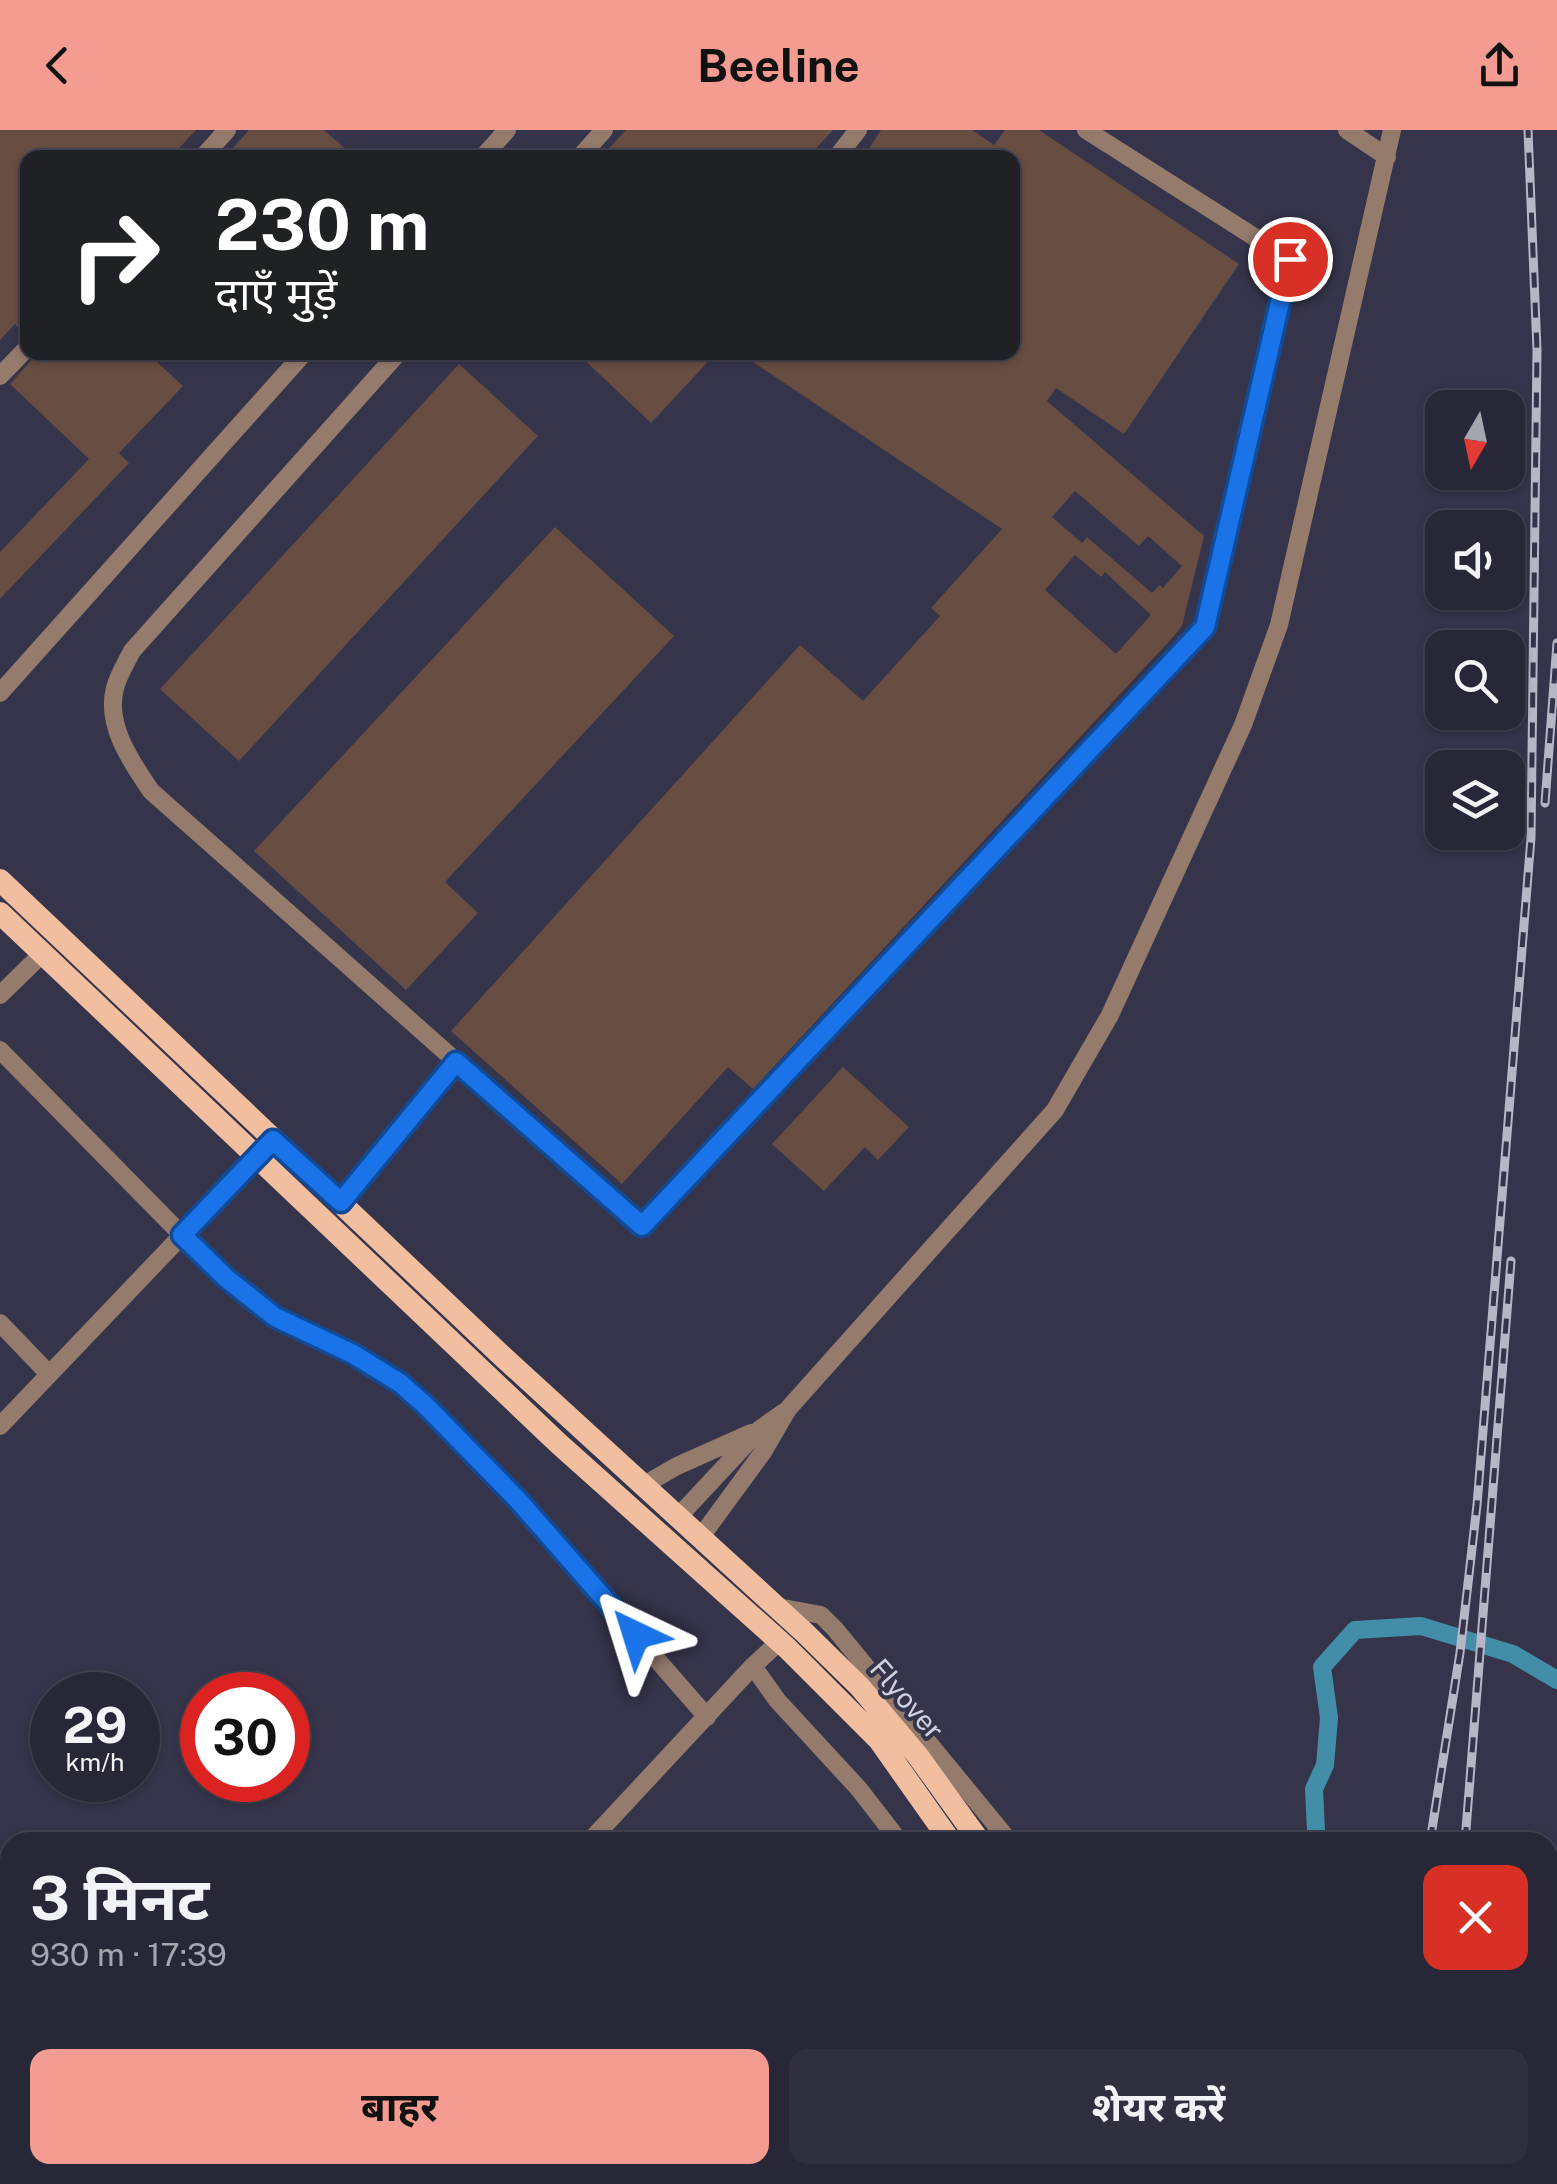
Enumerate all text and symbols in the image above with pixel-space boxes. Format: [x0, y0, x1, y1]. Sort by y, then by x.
icon: back [30, 38, 85, 93]
icon: share [1472, 38, 1527, 93]
text: Beeline [697, 39, 860, 92]
text: 230 m [215, 183, 429, 266]
icon: right [50, 190, 180, 320]
pin [1248, 217, 1333, 302]
icon: arrive [1263, 232, 1318, 287]
text: दाएँ मुड़ें [215, 267, 337, 320]
north arrow [1425, 390, 1525, 490]
map controls [1425, 390, 1525, 850]
button: sound [1425, 510, 1525, 610]
button: search [1425, 630, 1525, 730]
button: layers [1425, 750, 1525, 850]
position arrow [584, 1583, 688, 1687]
street label: Flyover [864, 1652, 951, 1746]
speed limit sign: 30 [180, 1672, 310, 1802]
text: 29 [63, 1695, 127, 1754]
text: km/h [66, 1747, 124, 1777]
text: 3 मिनट [30, 1863, 209, 1934]
button: close [1423, 1865, 1528, 1970]
text: 930 m · 17:39 [30, 1936, 227, 1973]
button: बाहर [30, 2049, 769, 2164]
button: शेयर करें [789, 2049, 1528, 2164]

